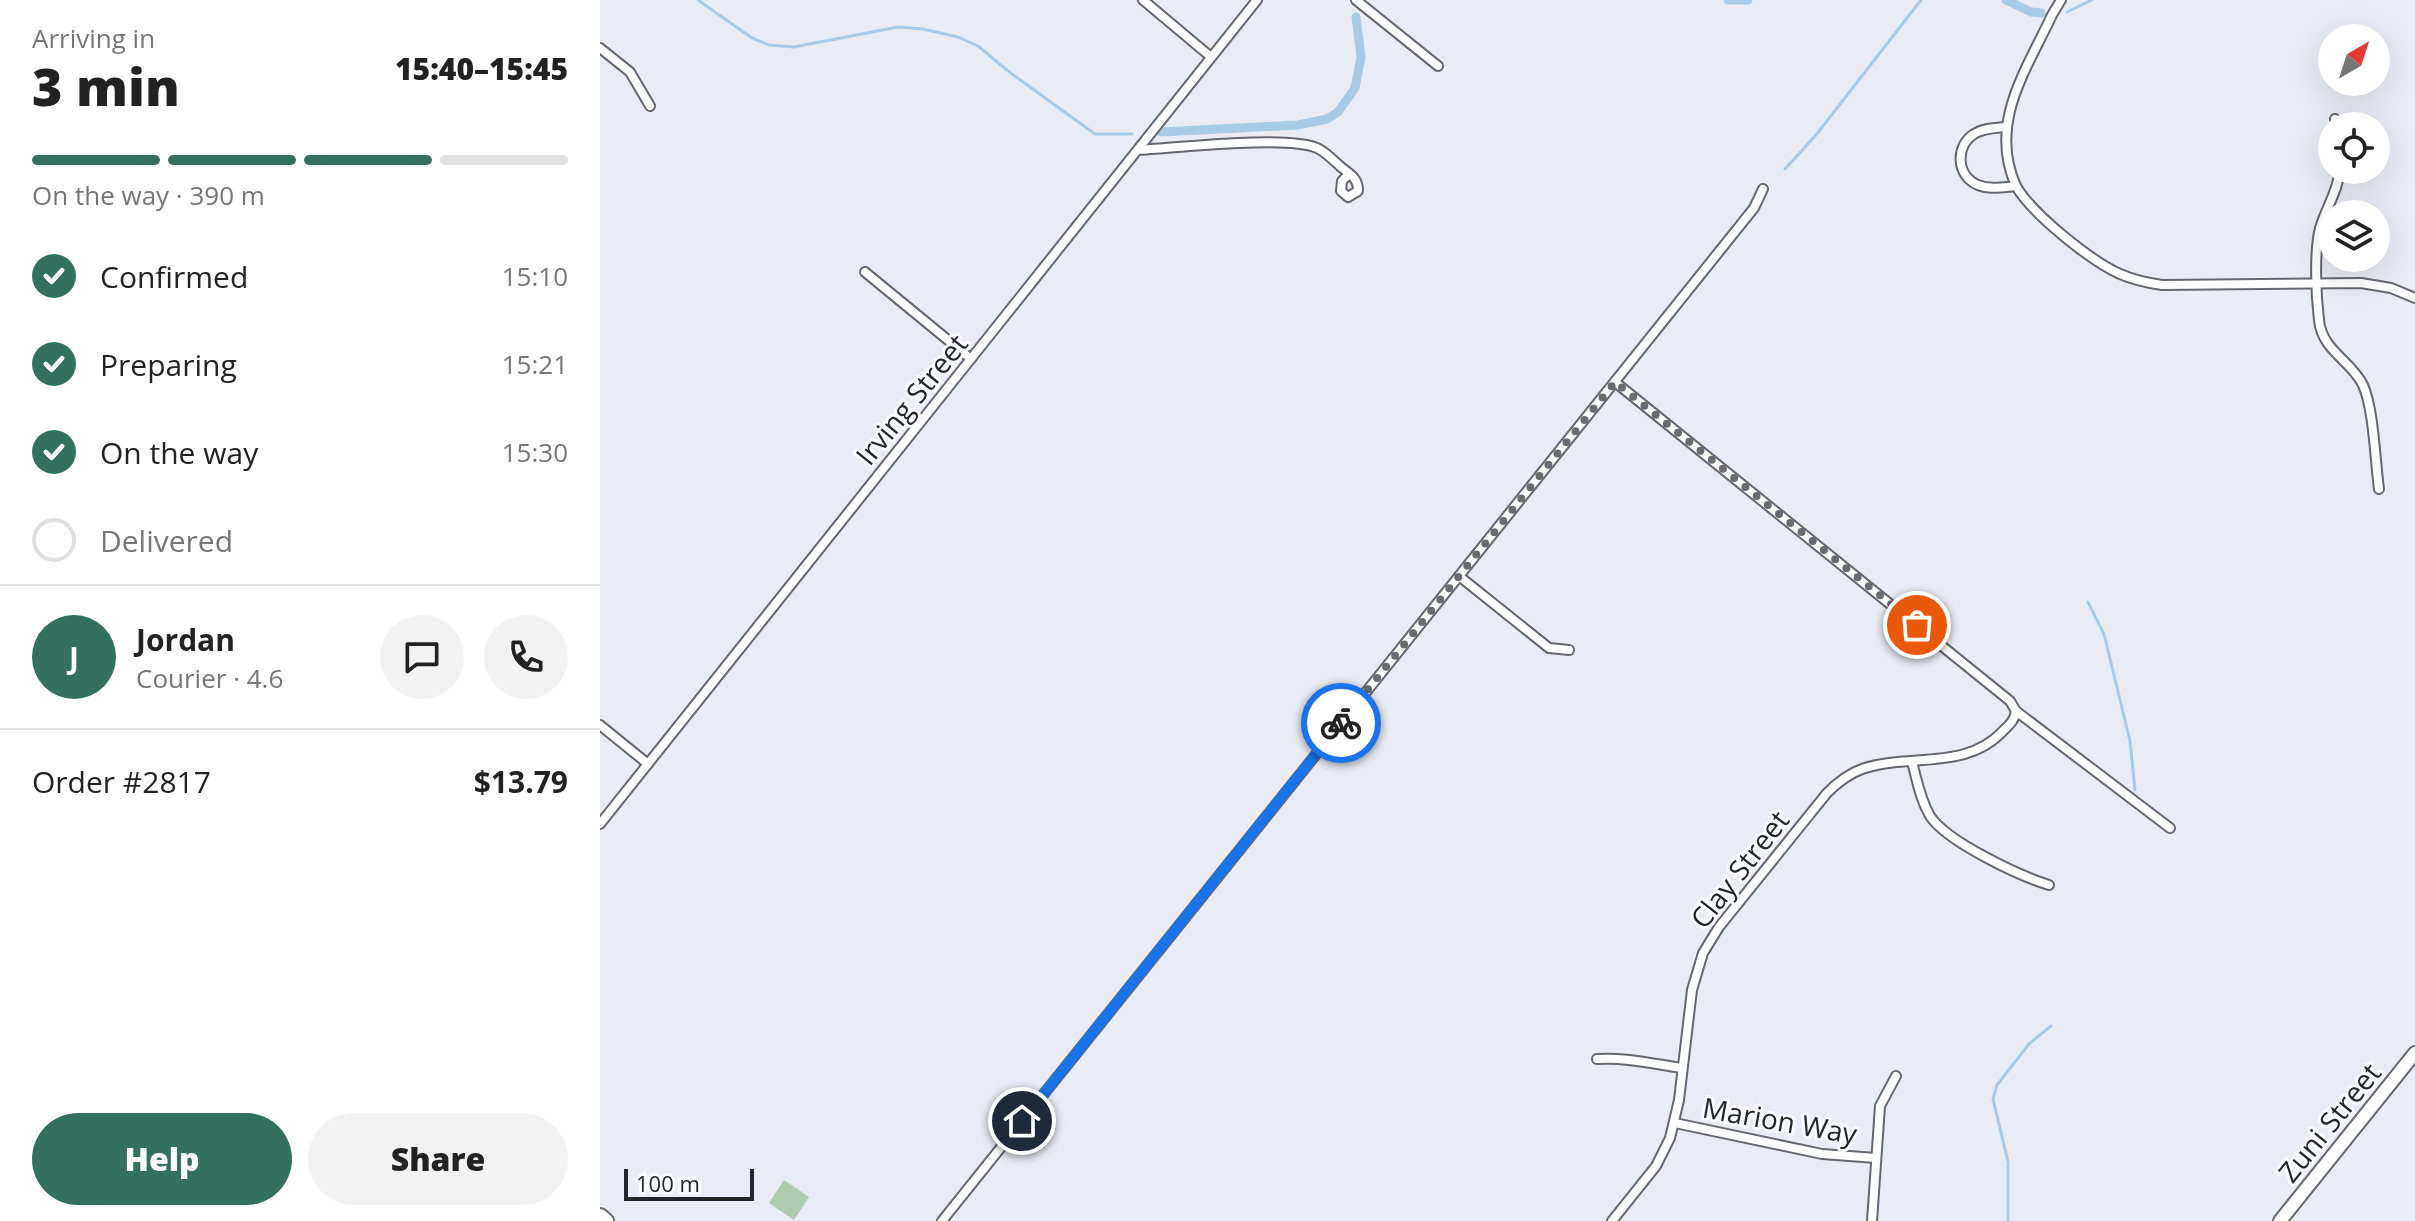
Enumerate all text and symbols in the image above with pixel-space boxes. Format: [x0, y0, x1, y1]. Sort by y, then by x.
text: Arriving in [32, 20, 155, 56]
north arrow [2318, 24, 2390, 96]
map controls [2318, 24, 2390, 272]
text: 15:40–15:45 [395, 48, 568, 89]
text: 3 min [32, 50, 180, 121]
button: locate [2318, 112, 2390, 184]
text: On the way · 390 m [32, 177, 265, 213]
button: layers [2318, 200, 2390, 272]
icon: check [32, 254, 76, 298]
text: Confirmed [100, 256, 248, 297]
text: 15:10 [502, 258, 568, 294]
street label: Irving Street [846, 326, 976, 472]
icon: check [32, 342, 76, 386]
text: Preparing [100, 344, 237, 385]
text: 15:21 [502, 346, 568, 382]
icon: check [32, 430, 76, 474]
text: On the way [100, 432, 258, 473]
text: 15:30 [502, 434, 568, 470]
text: Delivered [100, 520, 233, 561]
pin [1883, 591, 1951, 659]
icon: bag [1895, 603, 1939, 647]
button: chat [380, 615, 464, 699]
button: phone [484, 615, 568, 699]
text: Jordan [136, 619, 235, 660]
text: J [69, 637, 79, 678]
text: Courier · 4.6 [136, 660, 283, 696]
courier [1301, 683, 1381, 763]
icon: bike [1319, 701, 1363, 745]
text: Order #2817 [32, 761, 211, 802]
text: $13.79 [474, 761, 568, 802]
street label: Clay Street [1681, 802, 1797, 936]
street label: Zuni Street [2269, 1054, 2389, 1189]
pin [988, 1087, 1056, 1155]
street label: Marion Way [1700, 1088, 1861, 1152]
icon: home [1000, 1099, 1044, 1143]
button: Help [32, 1113, 292, 1205]
button: Share [308, 1113, 568, 1205]
scale bar [624, 1165, 754, 1201]
text: 100 m [636, 1168, 700, 1198]

